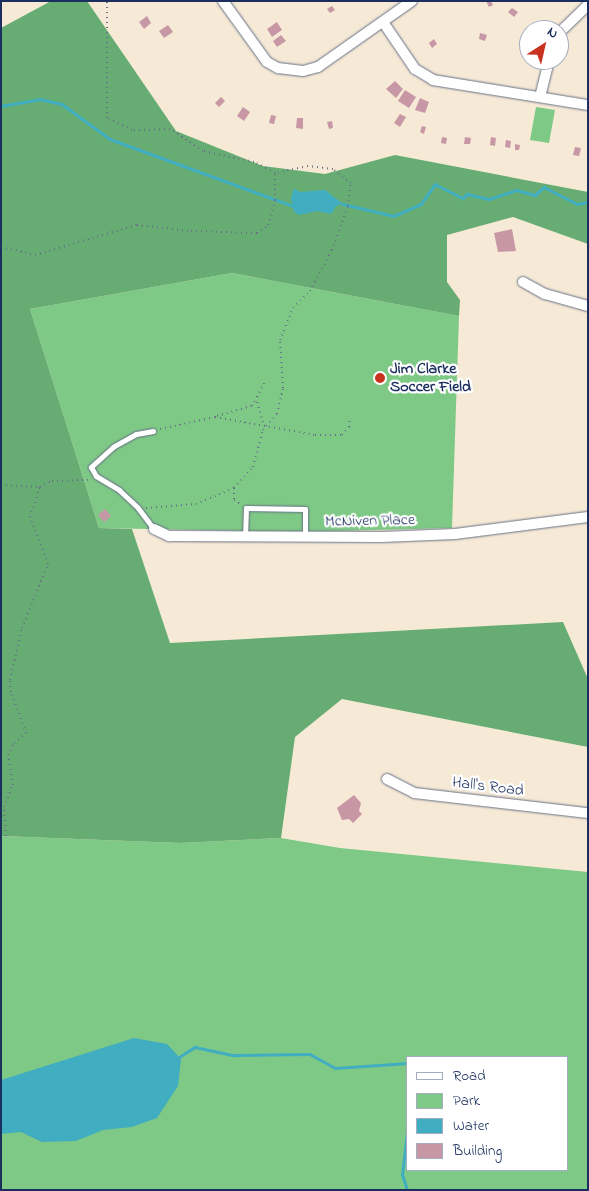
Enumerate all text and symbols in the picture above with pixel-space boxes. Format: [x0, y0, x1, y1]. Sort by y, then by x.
north arrow [519, 20, 569, 70]
text: N [542, 22, 562, 44]
place label: Jim Clarke Soccer Field [390, 359, 471, 397]
marker: Jim Clarke Soccer Field [374, 372, 386, 384]
street label: McNiven Place [325, 511, 415, 531]
street label: Hall's Road [451, 773, 525, 801]
legend [406, 1056, 569, 1171]
text: Road [453, 1065, 486, 1087]
text: Park [453, 1090, 480, 1112]
text: Water [453, 1115, 489, 1137]
text: Building [453, 1140, 502, 1162]

